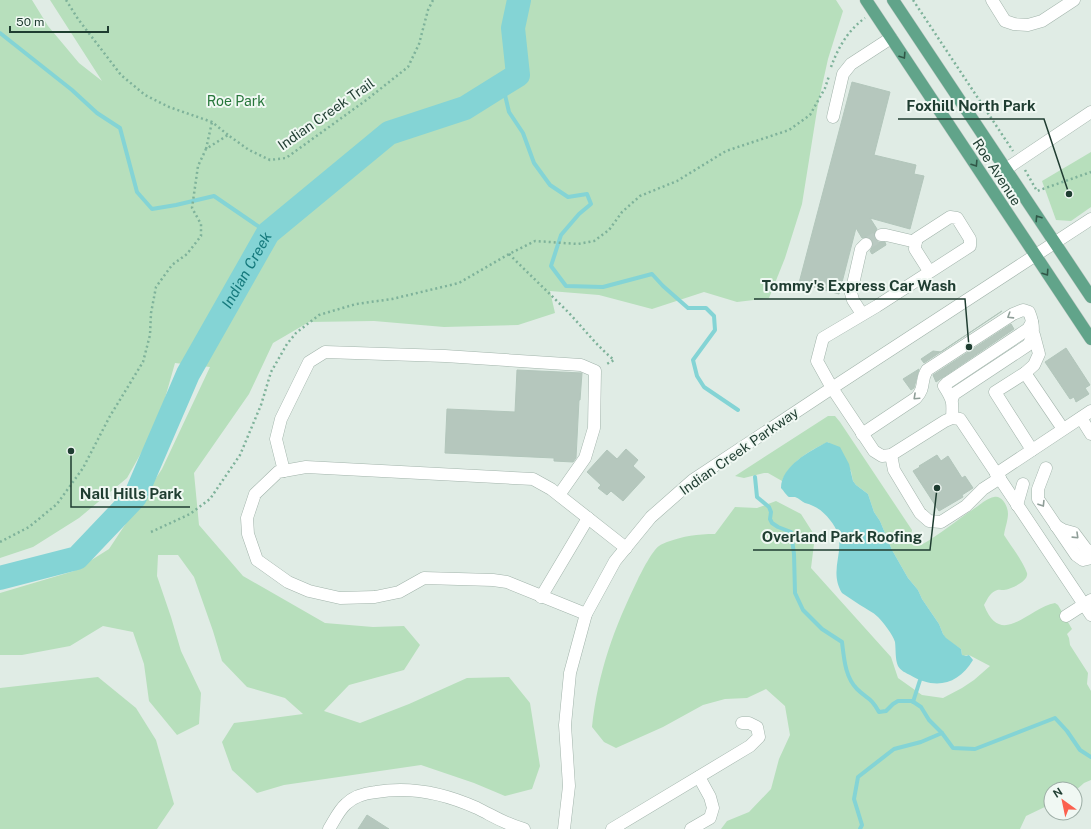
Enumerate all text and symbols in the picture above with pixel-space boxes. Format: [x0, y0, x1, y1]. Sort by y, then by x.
scale bar [10, 8, 108, 34]
text: 50 m [16, 15, 44, 29]
one-way arrow [898, 52, 906, 59]
street label: Indian Creek Trail [275, 75, 377, 153]
callout: Foxhill North Park [898, 92, 1044, 119]
park label: Roe Park [207, 93, 265, 109]
text: Foxhill North Park [906, 97, 1036, 114]
street label: Roe Avenue [969, 136, 1025, 208]
one-way arrow [970, 160, 977, 167]
one-way arrow [1035, 215, 1043, 222]
water label: Indian Creek [218, 228, 275, 311]
one-way arrow [1042, 269, 1049, 276]
callout: Tommy's Express Car Wash [754, 272, 965, 299]
text: Tommy's Express Car Wash [762, 277, 956, 294]
one-way arrow [1007, 311, 1014, 318]
one-way arrow [913, 392, 921, 400]
street label: Indian Creek Parkway [677, 404, 802, 498]
callout: Nall Hills Park [71, 480, 190, 507]
text: Nall Hills Park [80, 485, 183, 502]
one-way arrow [1037, 500, 1044, 507]
callout: Overland Park Roofing [753, 523, 930, 550]
text: Overland Park Roofing [762, 528, 923, 545]
one-way arrow [1071, 531, 1079, 539]
north arrow [1043, 781, 1083, 821]
text: N [1051, 785, 1064, 800]

